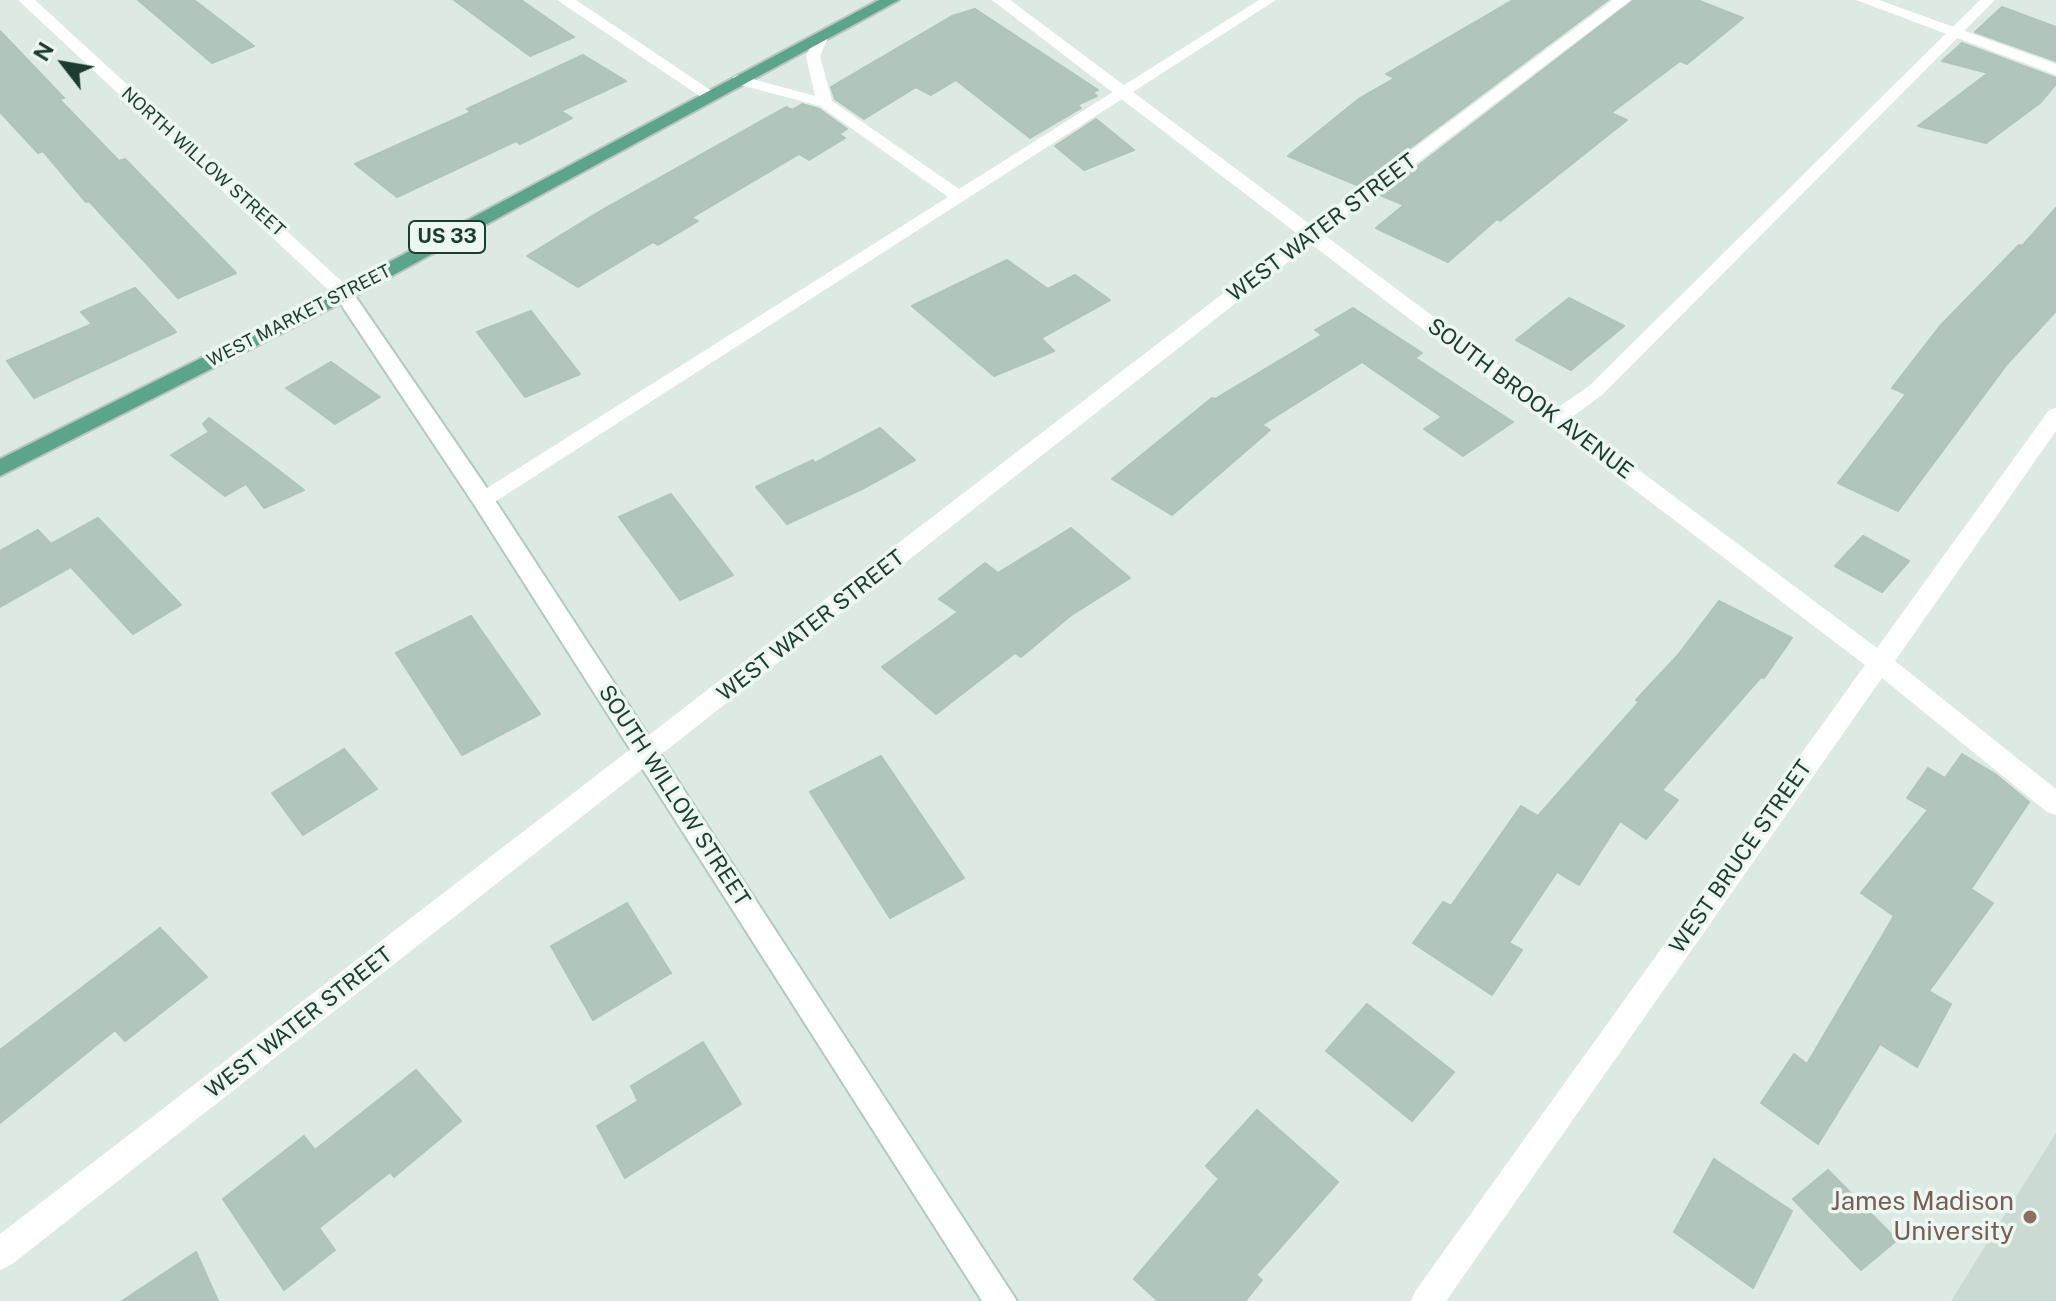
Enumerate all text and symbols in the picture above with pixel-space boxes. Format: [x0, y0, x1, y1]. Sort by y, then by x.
north arrow [24, 24, 104, 104]
text: N [28, 38, 59, 66]
street label: NORTH WILLOW STREET [117, 83, 289, 241]
street label: WEST WATER STREET [1222, 148, 1422, 308]
road number: US 33 [409, 221, 485, 253]
street label: WEST MARKET STREET [204, 260, 394, 372]
street label: SOUTH BROOK AVENUE [1422, 313, 1638, 485]
street label: WEST WATER STREET [712, 545, 910, 707]
street label: SOUTH WILLOW STREET [593, 680, 755, 912]
street label: WEST BRUCE STREET [1664, 755, 1818, 959]
street label: WEST WATER STREET [200, 942, 398, 1104]
place label: James Madison University [1831, 1186, 2014, 1248]
marker: James Madison University [2021, 1208, 2039, 1226]

